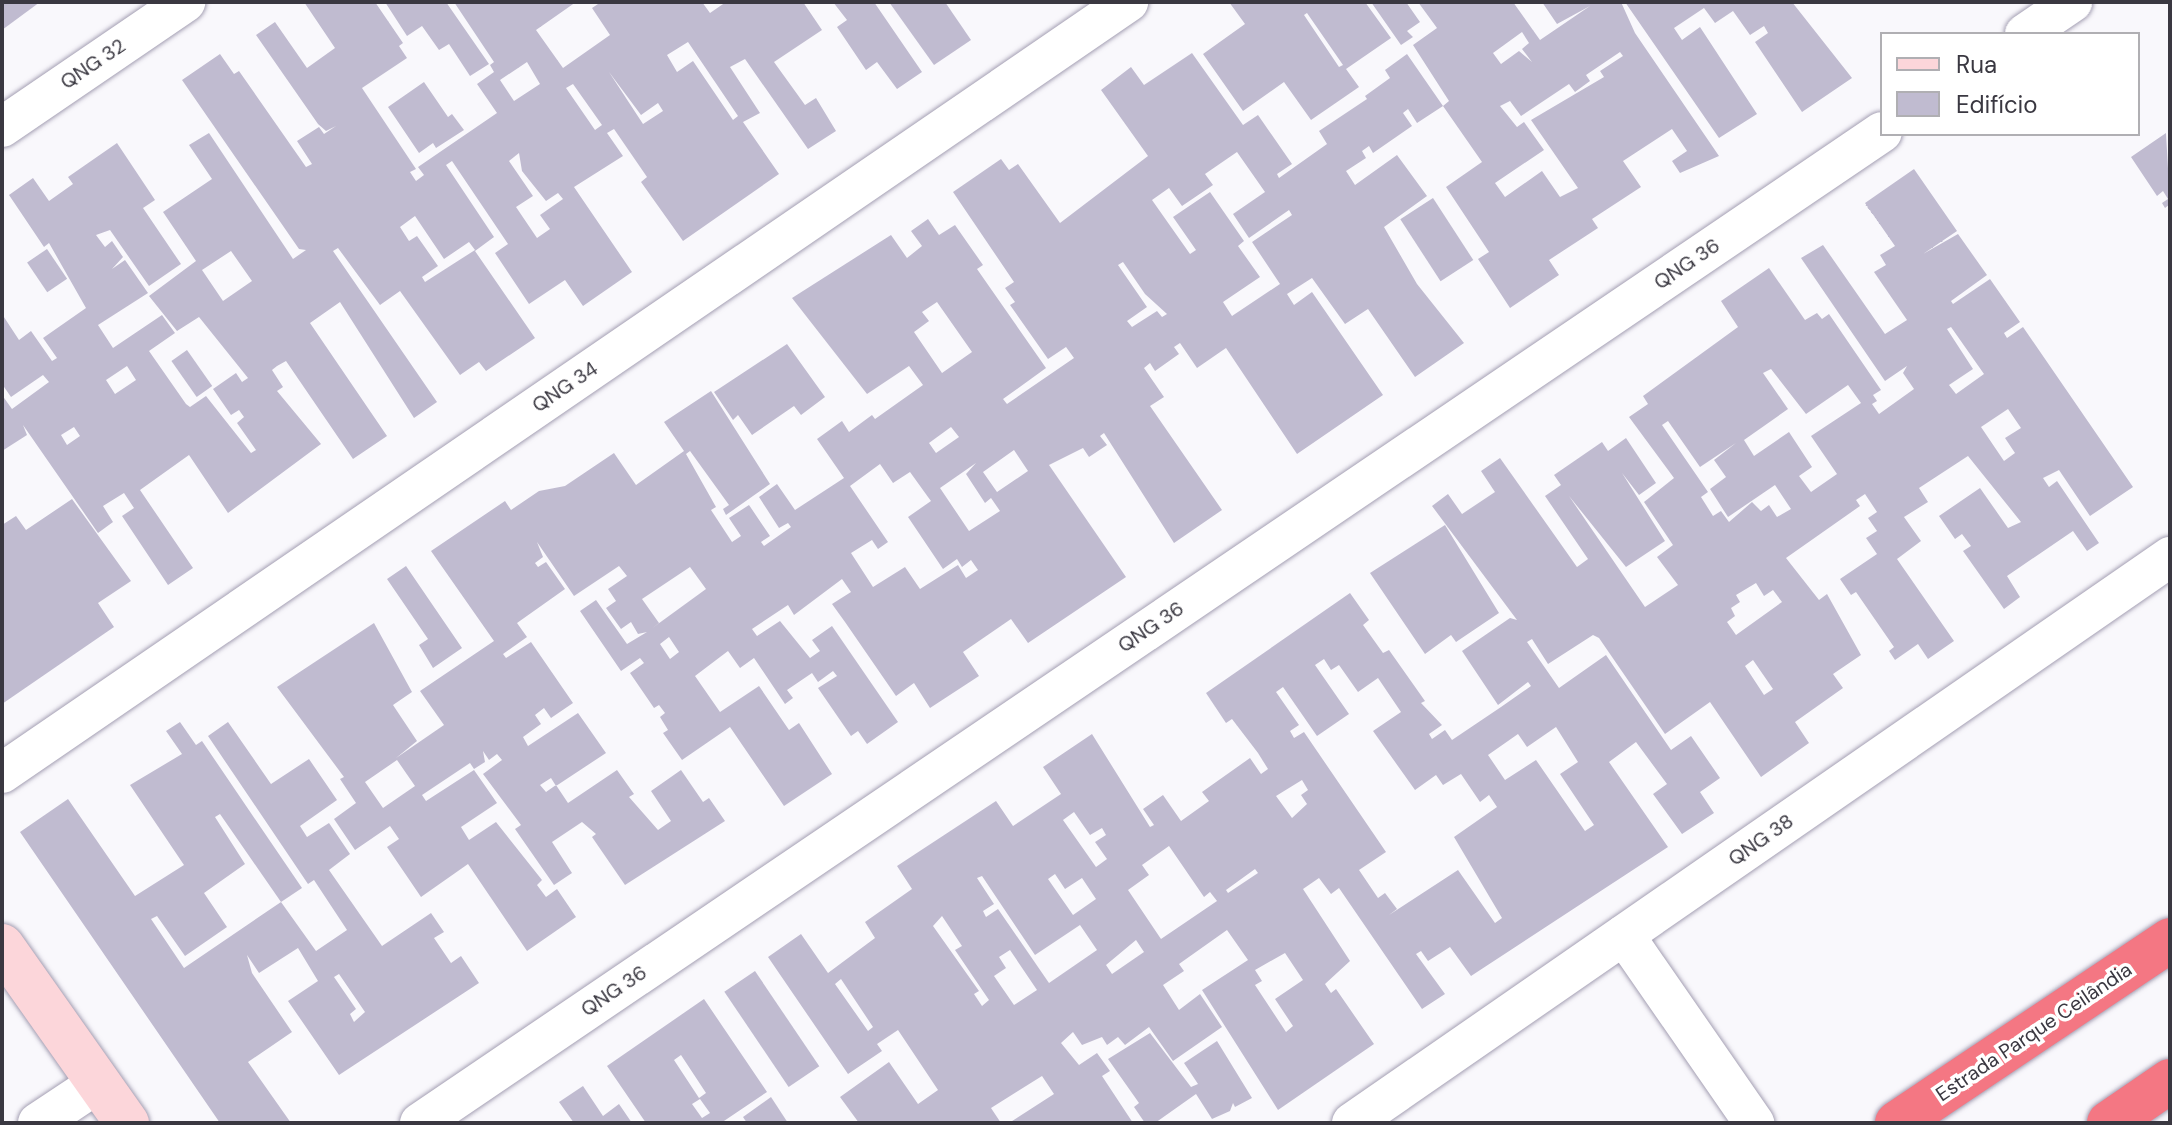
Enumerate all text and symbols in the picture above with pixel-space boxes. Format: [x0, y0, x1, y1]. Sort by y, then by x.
legend [1880, 32, 2140, 136]
street label: QNG 32 [56, 34, 130, 94]
text: Rua [1956, 49, 1997, 80]
text: Edifício [1956, 89, 2038, 120]
street label: QNG 36 [1650, 233, 1724, 295]
street label: QNG 34 [528, 356, 602, 418]
street label: QNG 36 [1114, 596, 1188, 658]
street label: QNG 38 [1724, 809, 1798, 871]
street label: Estrada Parque Ceilândia [1932, 957, 2136, 1107]
street label: QNG 36 [577, 960, 651, 1022]

